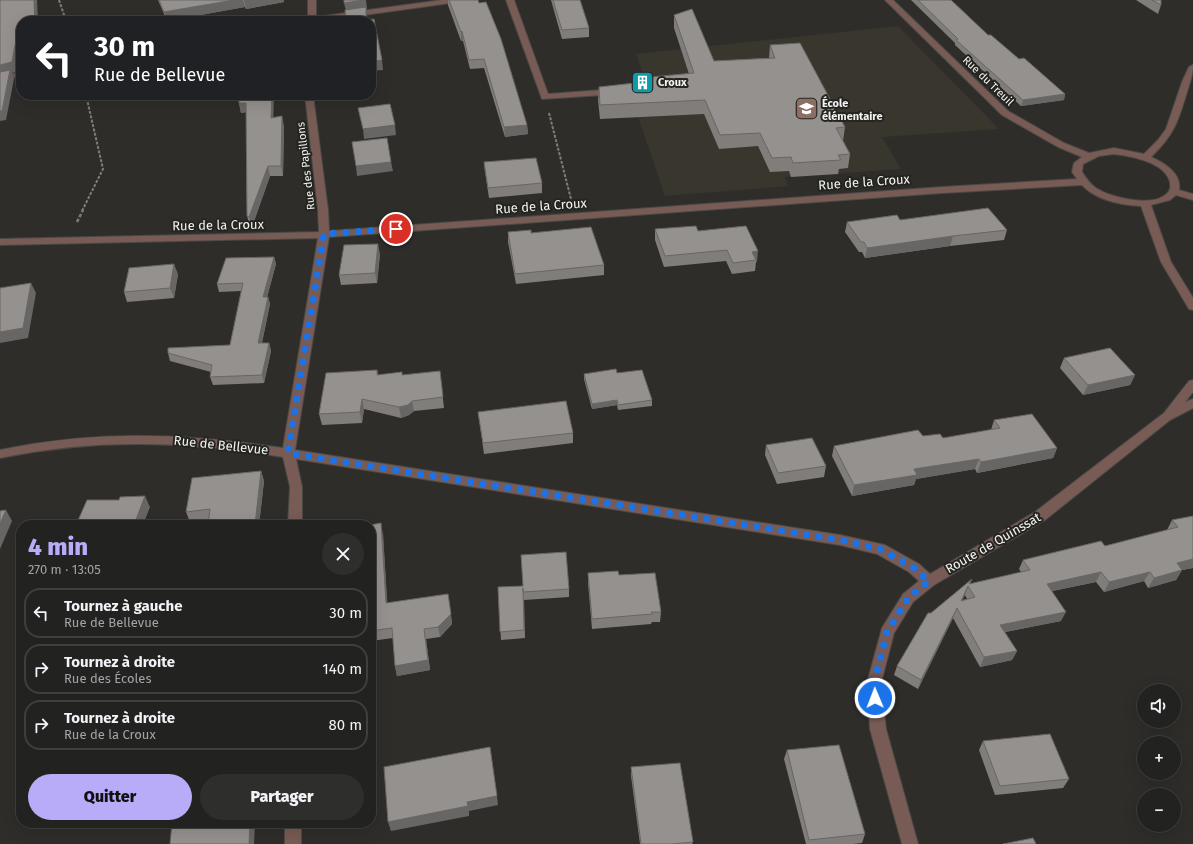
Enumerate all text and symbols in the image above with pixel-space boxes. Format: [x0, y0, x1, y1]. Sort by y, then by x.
text: 30 m [94, 30, 155, 63]
icon: left [28, 32, 80, 84]
street label: Rue du Treuil [960, 53, 1016, 109]
text: Rue de Bellevue [94, 64, 225, 86]
building icon: Croux [629, 69, 655, 95]
place label: Croux [658, 76, 687, 89]
school or university icon: École élémentaire [794, 96, 820, 122]
place label: École élémentaire [822, 96, 882, 123]
street label: Rue des Papillons [294, 121, 318, 211]
street label: Rue de la Croux [818, 171, 911, 193]
street label: Rue de la Croux [495, 195, 588, 217]
pin [379, 212, 413, 246]
street label: Rue de la Croux [172, 217, 265, 233]
icon: arrive [385, 218, 407, 240]
street label: Rue de Bellevue [173, 433, 269, 457]
street label: Route de Quinssat [943, 509, 1044, 576]
text: 4 min [28, 533, 88, 561]
button: close [322, 533, 364, 575]
text: 270 m · 13:05 [28, 562, 101, 577]
text: Tournez à gauche [64, 597, 183, 615]
icon: left [30, 602, 52, 624]
text: 30 m [329, 604, 362, 622]
text: Rue de Bellevue [64, 615, 159, 630]
text: Tournez à droite [64, 653, 175, 671]
icon: right [30, 658, 52, 680]
text: 140 m [322, 660, 362, 678]
text: Rue des Écoles [64, 671, 151, 686]
position arrow [854, 677, 896, 719]
map controls [1137, 684, 1181, 832]
button: sound [1137, 684, 1181, 728]
text: Tournez à droite [64, 709, 175, 727]
icon: right [30, 714, 52, 736]
text: 80 m [329, 716, 362, 734]
text: Rue de la Croux [64, 727, 156, 742]
button: + [1137, 736, 1181, 780]
button: Quitter [28, 774, 192, 820]
button: Partager [200, 774, 364, 820]
button: − [1137, 788, 1181, 832]

